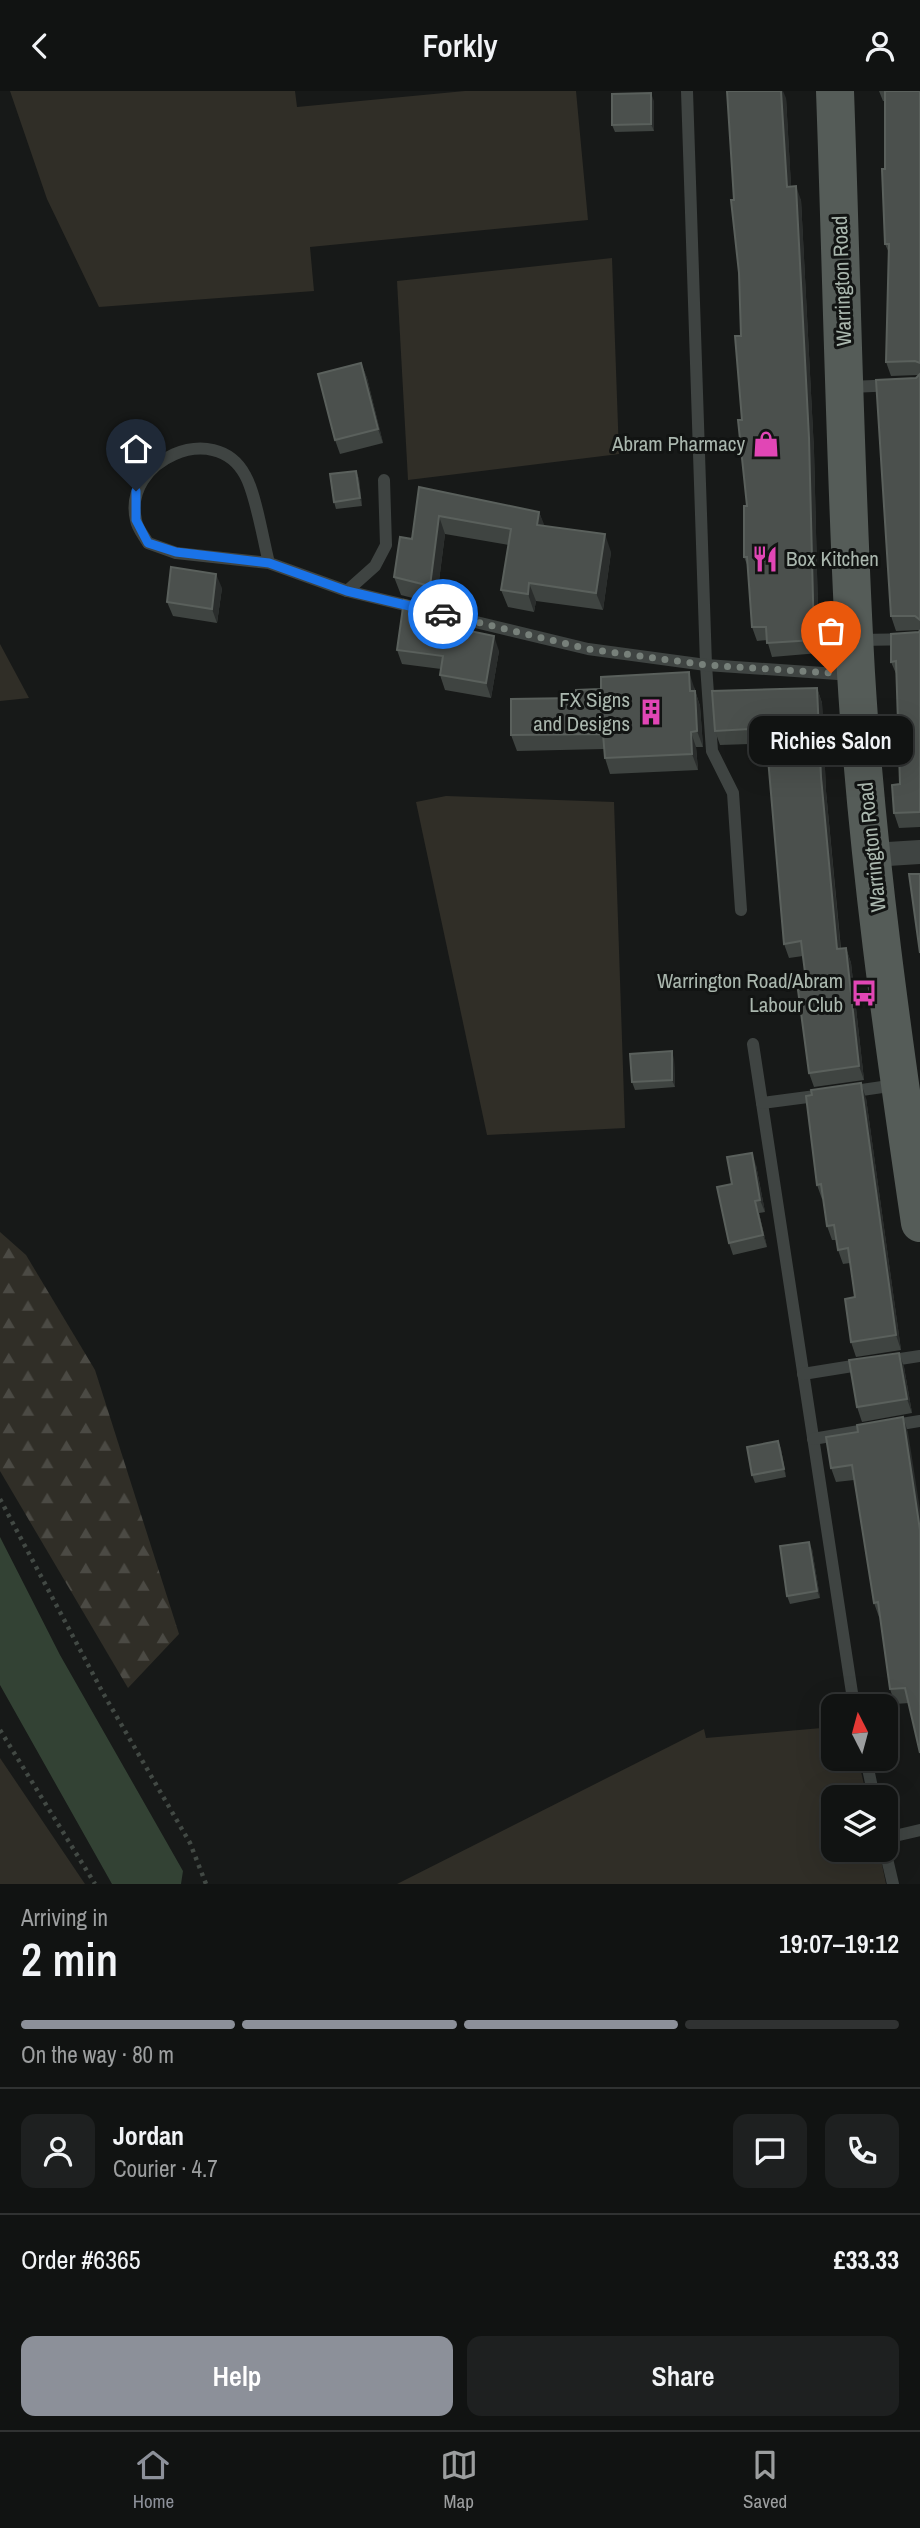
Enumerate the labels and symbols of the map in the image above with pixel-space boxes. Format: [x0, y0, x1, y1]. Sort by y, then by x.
street label: Warrington Road [825, 215, 858, 347]
pin [106, 419, 166, 491]
place label: Abram Pharmacy [611, 429, 745, 458]
shop icon: Abram Pharmacy [751, 429, 781, 459]
restaurant icon: Box Kitchen [750, 544, 780, 574]
place label: Box Kitchen [786, 544, 879, 573]
courier [408, 579, 478, 649]
pin [801, 601, 861, 673]
place label: FX Signs and Designs [533, 685, 630, 738]
building icon: FX Signs and Designs [636, 697, 666, 727]
callout: Richies Salon [749, 715, 913, 764]
street label: Warrington Road [850, 781, 893, 913]
place label: Warrington Road/Abram Labour Club [657, 966, 843, 1019]
bus stop icon: Warrington Road/Abram Labour Club [849, 978, 879, 1008]
north arrow [821, 1694, 898, 1771]

